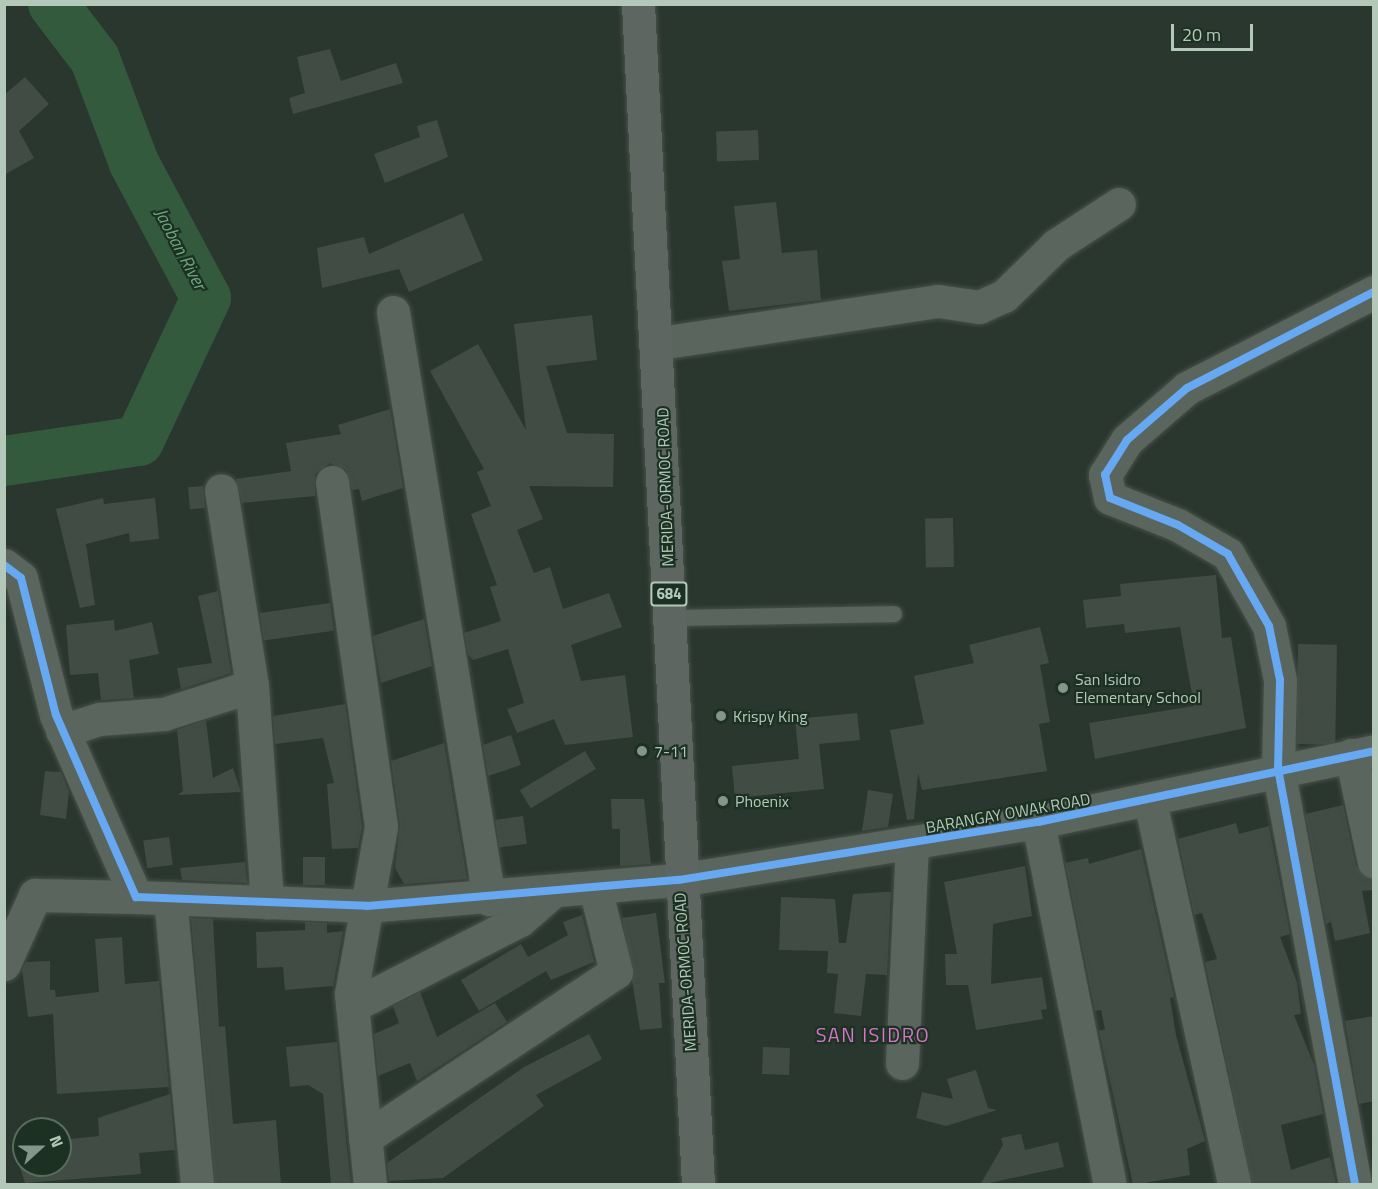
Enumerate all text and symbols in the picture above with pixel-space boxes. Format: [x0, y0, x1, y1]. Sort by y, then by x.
scale bar [1174, 12, 1256, 50]
text: 20 m [1182, 21, 1221, 48]
water label: Jaoban River [150, 205, 210, 293]
street label: MERIDA-ORMOC ROAD [653, 407, 677, 567]
road number: 684 [650, 582, 688, 606]
place label: San Isidro Elementary School [1075, 669, 1201, 707]
marker: San Isidro Elementary School [1056, 681, 1070, 695]
place label: Krispy King [733, 706, 807, 726]
marker: Krispy King [714, 709, 728, 723]
place label: 7-11 [654, 741, 688, 761]
marker: 7-11 [635, 744, 649, 758]
street label: BARANGAY OWAK ROAD [924, 789, 1092, 837]
place label: Phoenix [735, 791, 789, 811]
marker: Phoenix [716, 794, 730, 808]
street label: MERIDA-ORMOC ROAD [670, 892, 700, 1052]
district label: SAN ISIDRO [816, 1022, 930, 1046]
north arrow [12, 1117, 72, 1177]
text: N [44, 1132, 70, 1151]

